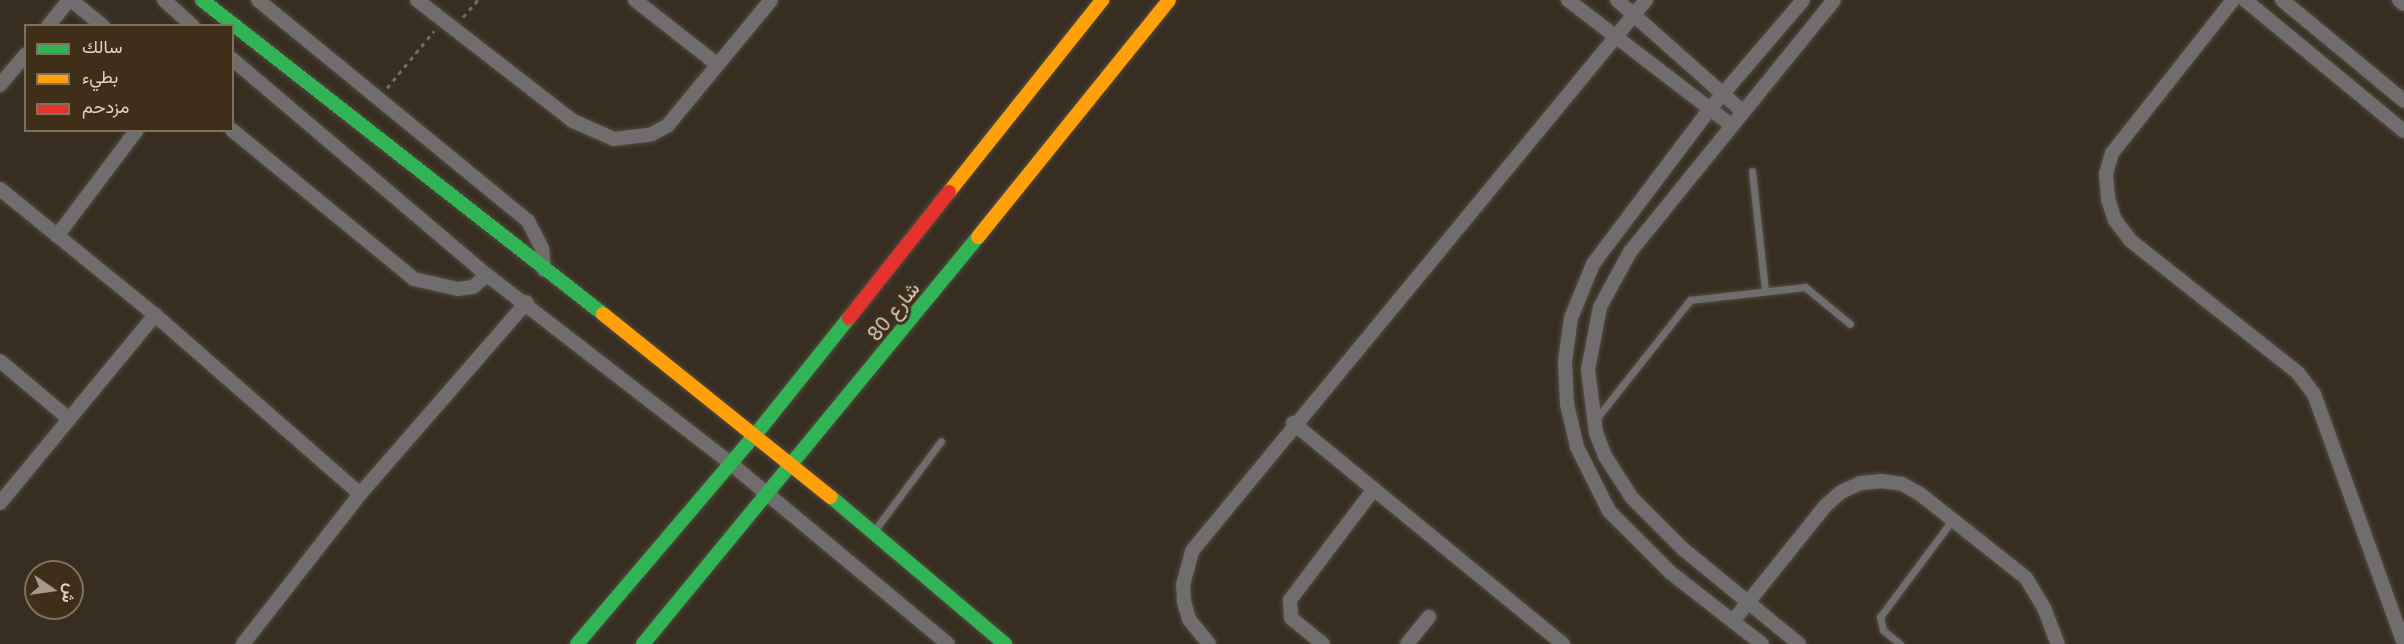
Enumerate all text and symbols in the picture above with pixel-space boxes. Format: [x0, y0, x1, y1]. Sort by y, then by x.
legend [24, 24, 234, 132]
text: سالك [82, 35, 122, 58]
text: بطيء [82, 65, 118, 88]
text: مزدحم [82, 95, 129, 118]
street label: شارع 80 [862, 277, 924, 345]
north arrow [24, 560, 84, 620]
text: ش [58, 582, 81, 605]

